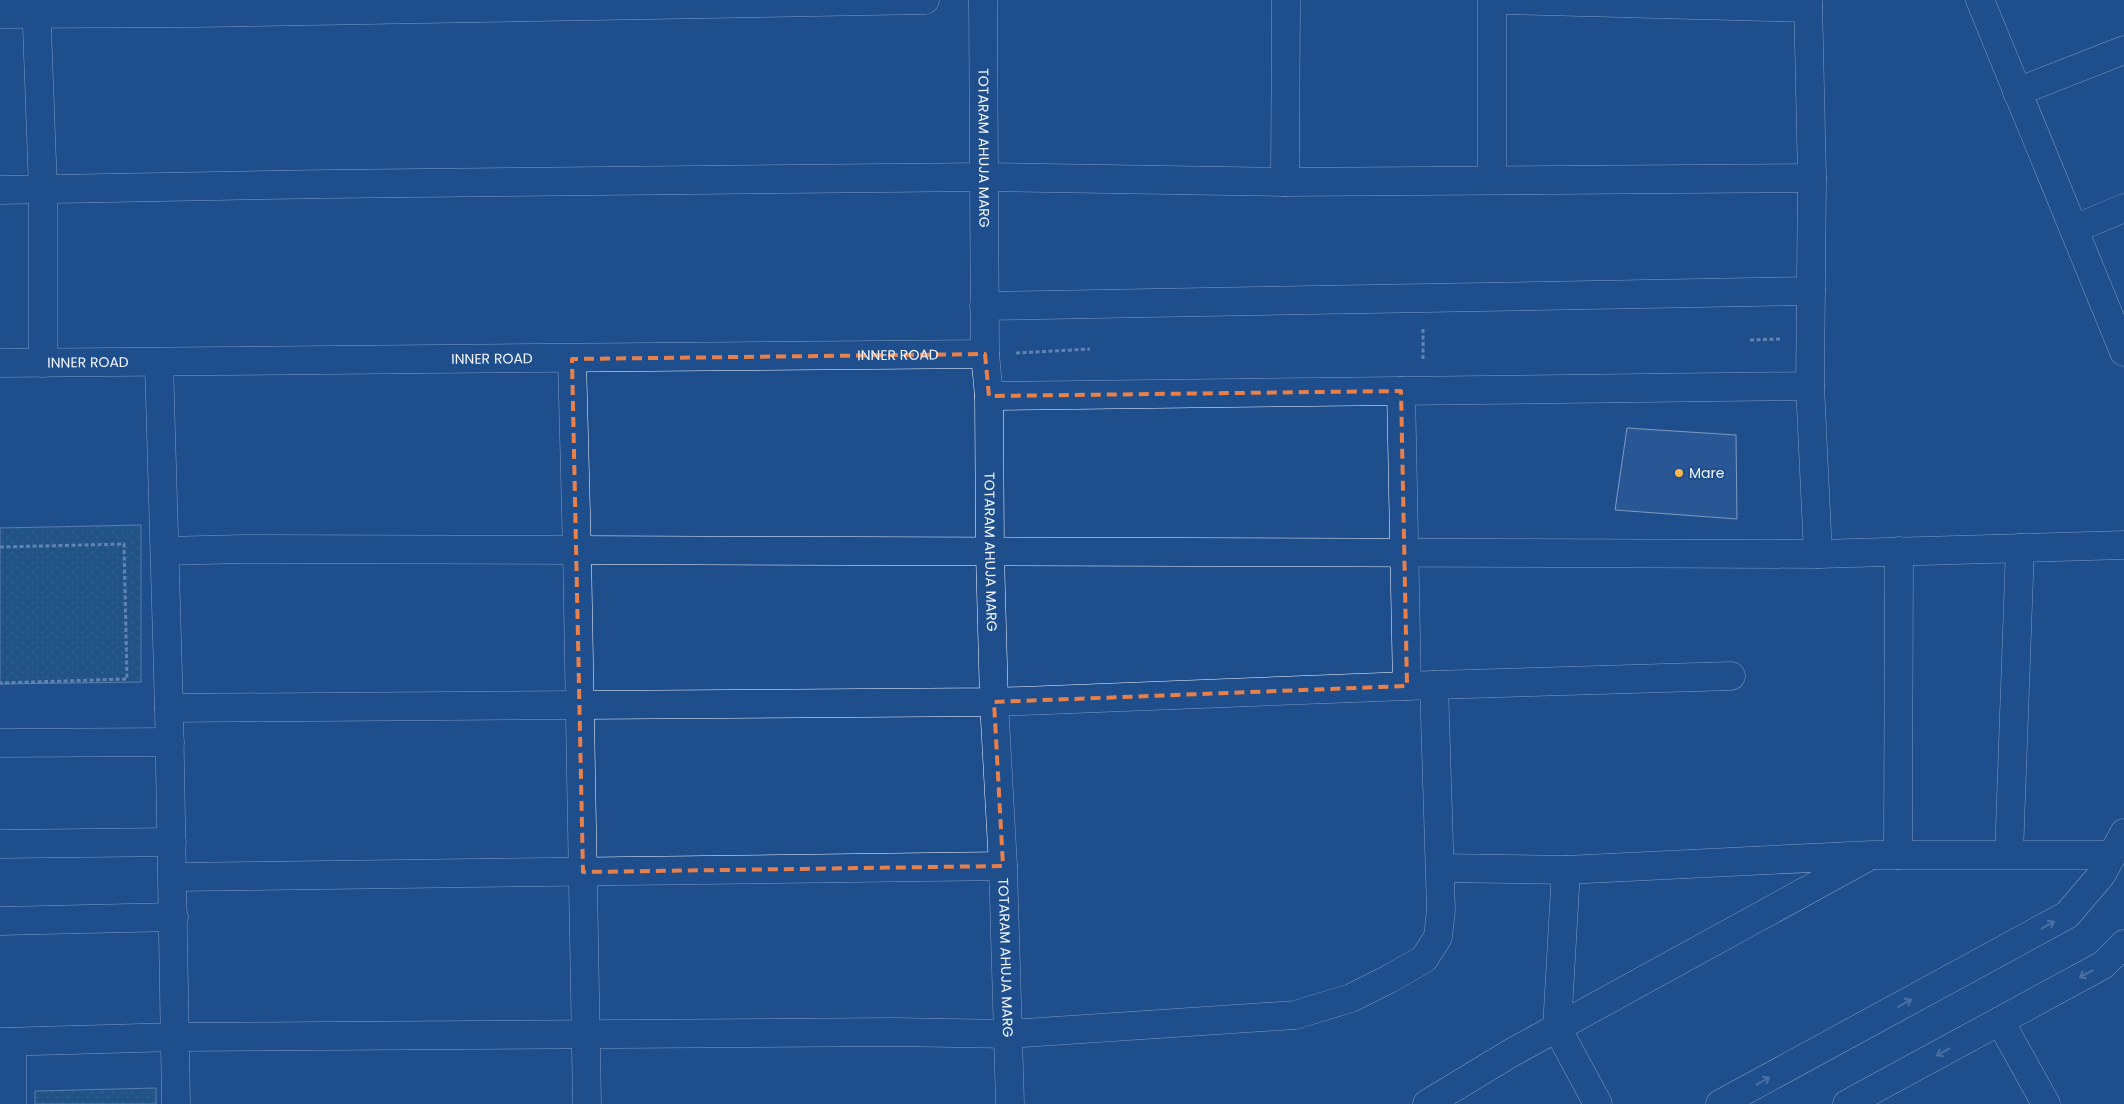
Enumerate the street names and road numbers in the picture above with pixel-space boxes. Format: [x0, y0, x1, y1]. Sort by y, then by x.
street label: TOTARAM AHUJA MARG [973, 68, 994, 228]
street label: INNER ROAD [857, 344, 939, 365]
street label: INNER ROAD [451, 348, 533, 369]
street label: INNER ROAD [47, 352, 129, 373]
street label: TOTARAM AHUJA MARG [979, 472, 1002, 632]
street label: TOTARAM AHUJA MARG [993, 877, 1018, 1038]

